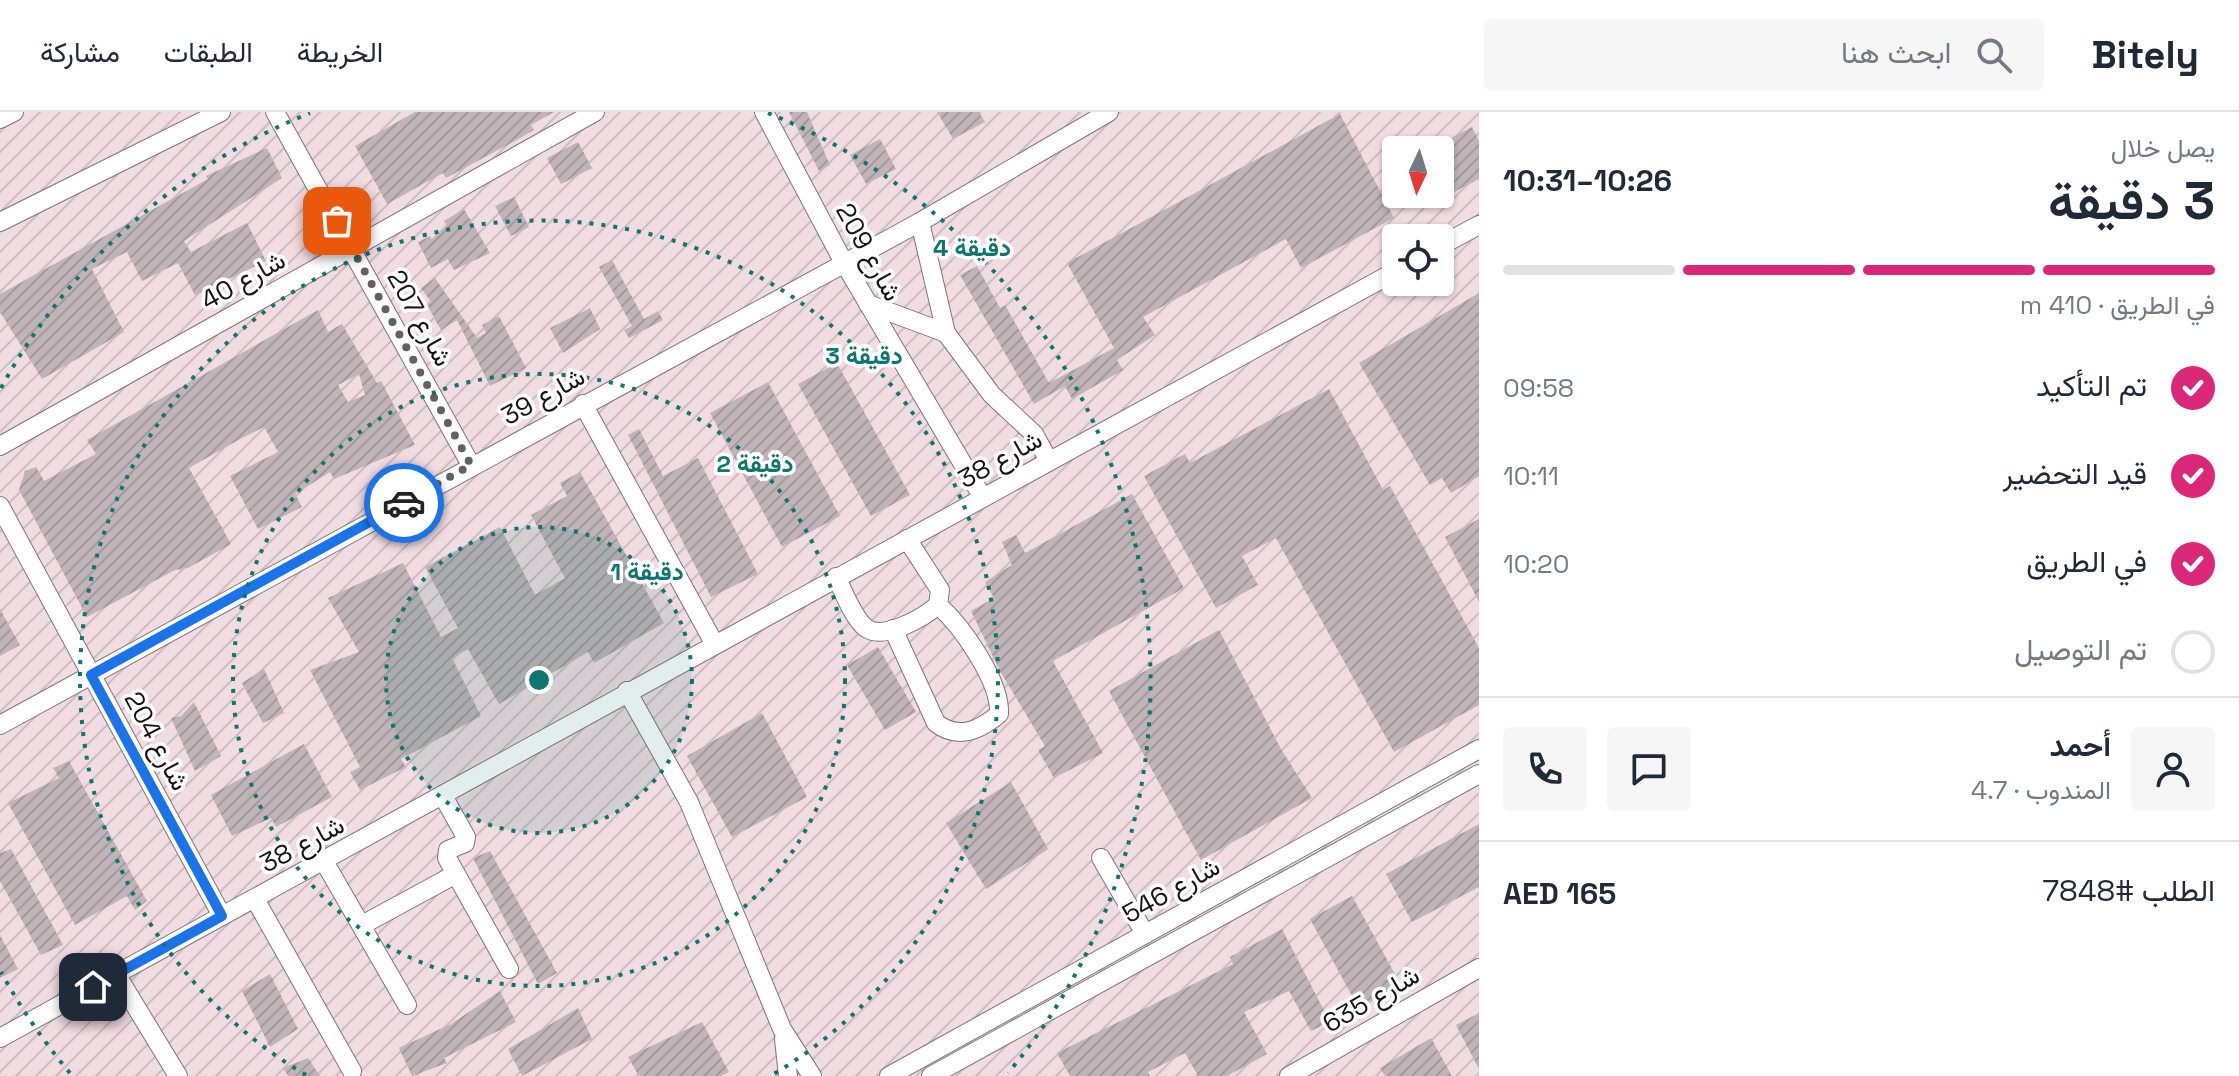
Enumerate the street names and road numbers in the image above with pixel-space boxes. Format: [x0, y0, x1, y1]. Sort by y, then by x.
street label: شارع 209 [827, 197, 910, 308]
street label: شارع 40 [195, 243, 292, 318]
street label: شارع 207 [379, 264, 460, 373]
street label: شارع 39 [495, 359, 591, 434]
street label: شارع 38 [952, 422, 1048, 497]
street label: شارع 204 [116, 686, 197, 797]
street label: شارع 38 [254, 808, 351, 881]
street label: شارع 546 [1116, 849, 1226, 932]
street label: شارع 635 [1317, 958, 1426, 1041]

